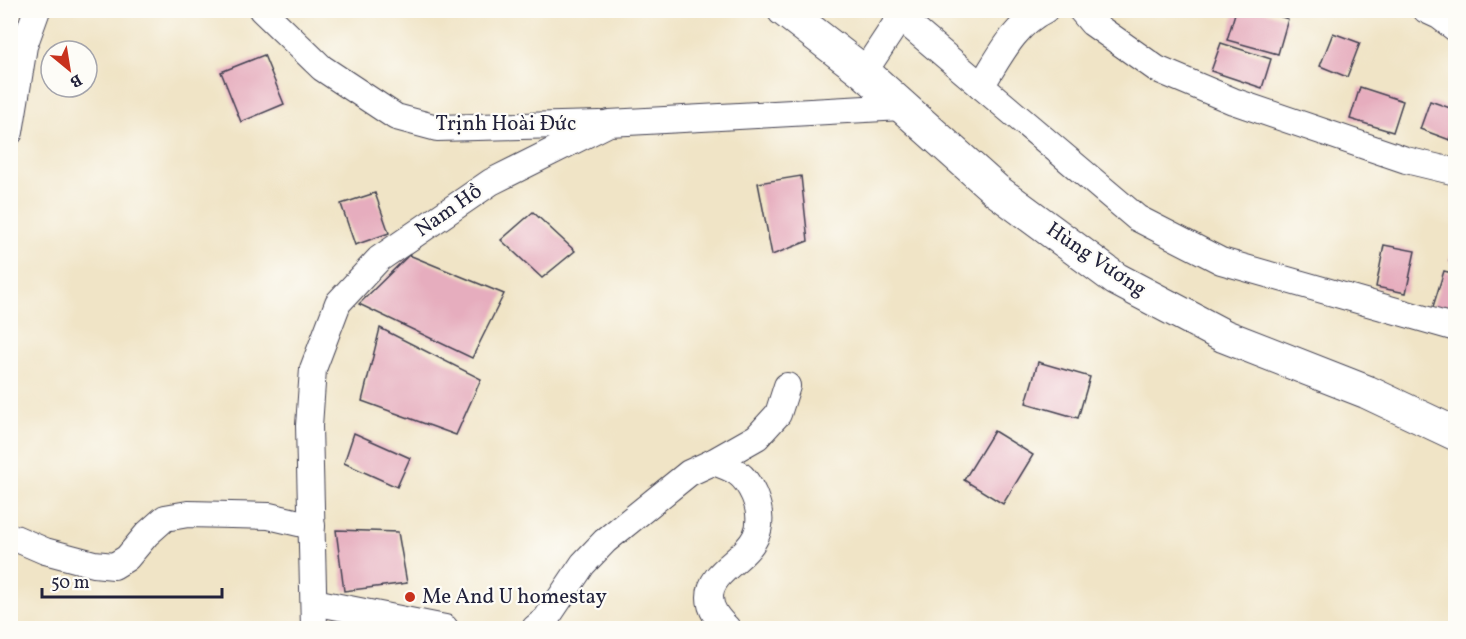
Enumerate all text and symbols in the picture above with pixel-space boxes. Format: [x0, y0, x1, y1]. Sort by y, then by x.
north arrow [39, 39, 99, 99]
text: B [65, 68, 86, 93]
street label: Trịnh Hoài Đức [436, 110, 576, 139]
street label: Nam Hồ [410, 177, 488, 245]
street label: Hùng Vương [1040, 216, 1152, 304]
scale bar [42, 561, 222, 599]
text: 50 m [51, 571, 90, 596]
place label: Me And U homestay [422, 583, 607, 612]
marker: Me And U homestay [403, 590, 417, 604]

